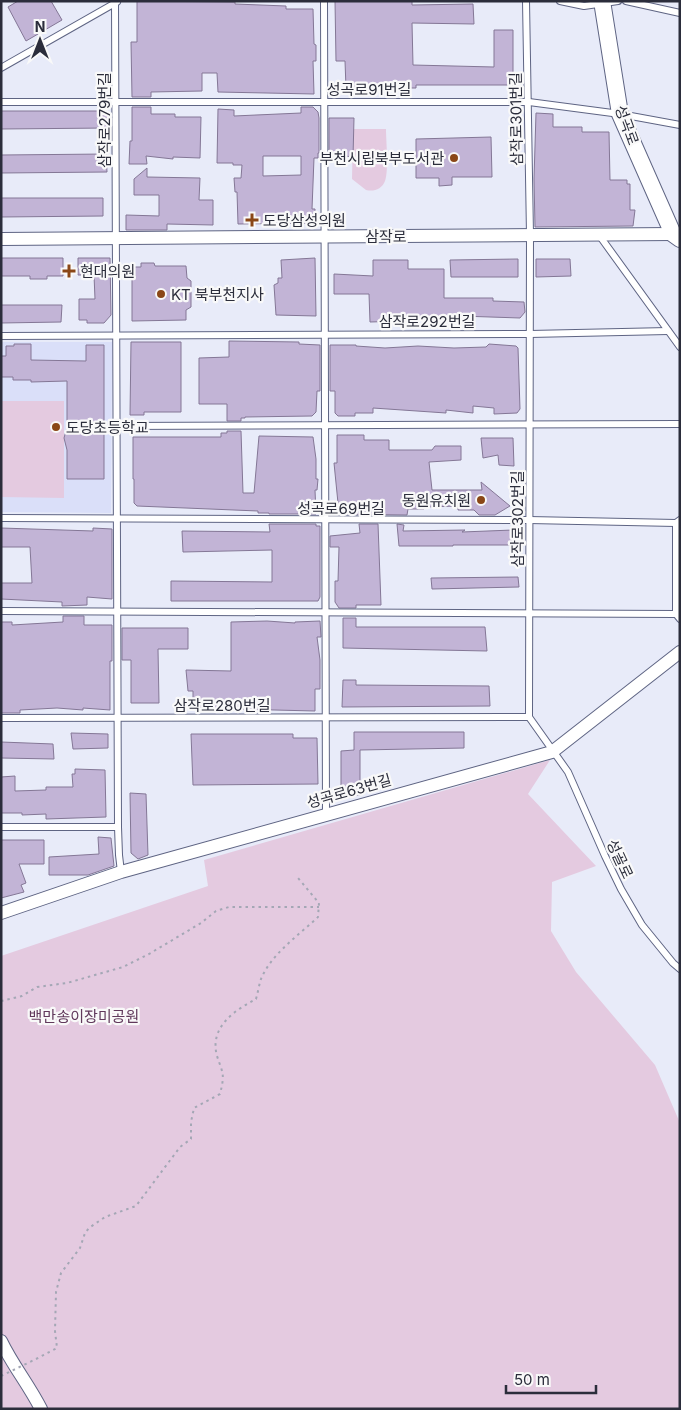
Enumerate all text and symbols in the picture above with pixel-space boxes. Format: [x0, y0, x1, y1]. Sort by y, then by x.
north arrow [15, 15, 65, 65]
text: N [35, 18, 45, 35]
street label: 삼작로279번길 [95, 72, 114, 168]
street label: 삼작로301번길 [506, 72, 526, 166]
street label: 성곡로91번길 [327, 80, 411, 99]
street label: 성곡로 [611, 102, 643, 148]
place label: 부천시립북부도서관 [320, 149, 444, 168]
marker: 부천시립북부도서관 [448, 152, 460, 164]
place label: 도당삼성의원 [263, 211, 346, 230]
marker: 도당삼성의원 [245, 213, 259, 227]
street label: 삼작로 [365, 227, 407, 246]
place label: 현대의원 [80, 262, 135, 281]
marker: 현대의원 [62, 264, 76, 278]
place label: KT 북부천지사 [171, 285, 264, 304]
marker: KT 북부천지사 [155, 288, 167, 300]
street label: 삼작로292번길 [379, 312, 475, 331]
place label: 도당초등학교 [66, 418, 149, 437]
marker: 도당초등학교 [50, 421, 62, 433]
street label: 삼작로302번길 [508, 471, 527, 567]
place label: 동원유치원 [402, 491, 471, 510]
marker: 동원유치원 [475, 494, 487, 506]
street label: 성곡로69번길 [297, 499, 385, 518]
street label: 삼작로280번길 [174, 696, 270, 715]
street label: 성곡로63번길 [304, 770, 394, 812]
street label: 성골로 [603, 836, 637, 882]
park label: 백만송이장미공원 [29, 1007, 139, 1026]
scale bar [506, 1362, 596, 1394]
text: 50 m [514, 1370, 550, 1389]

